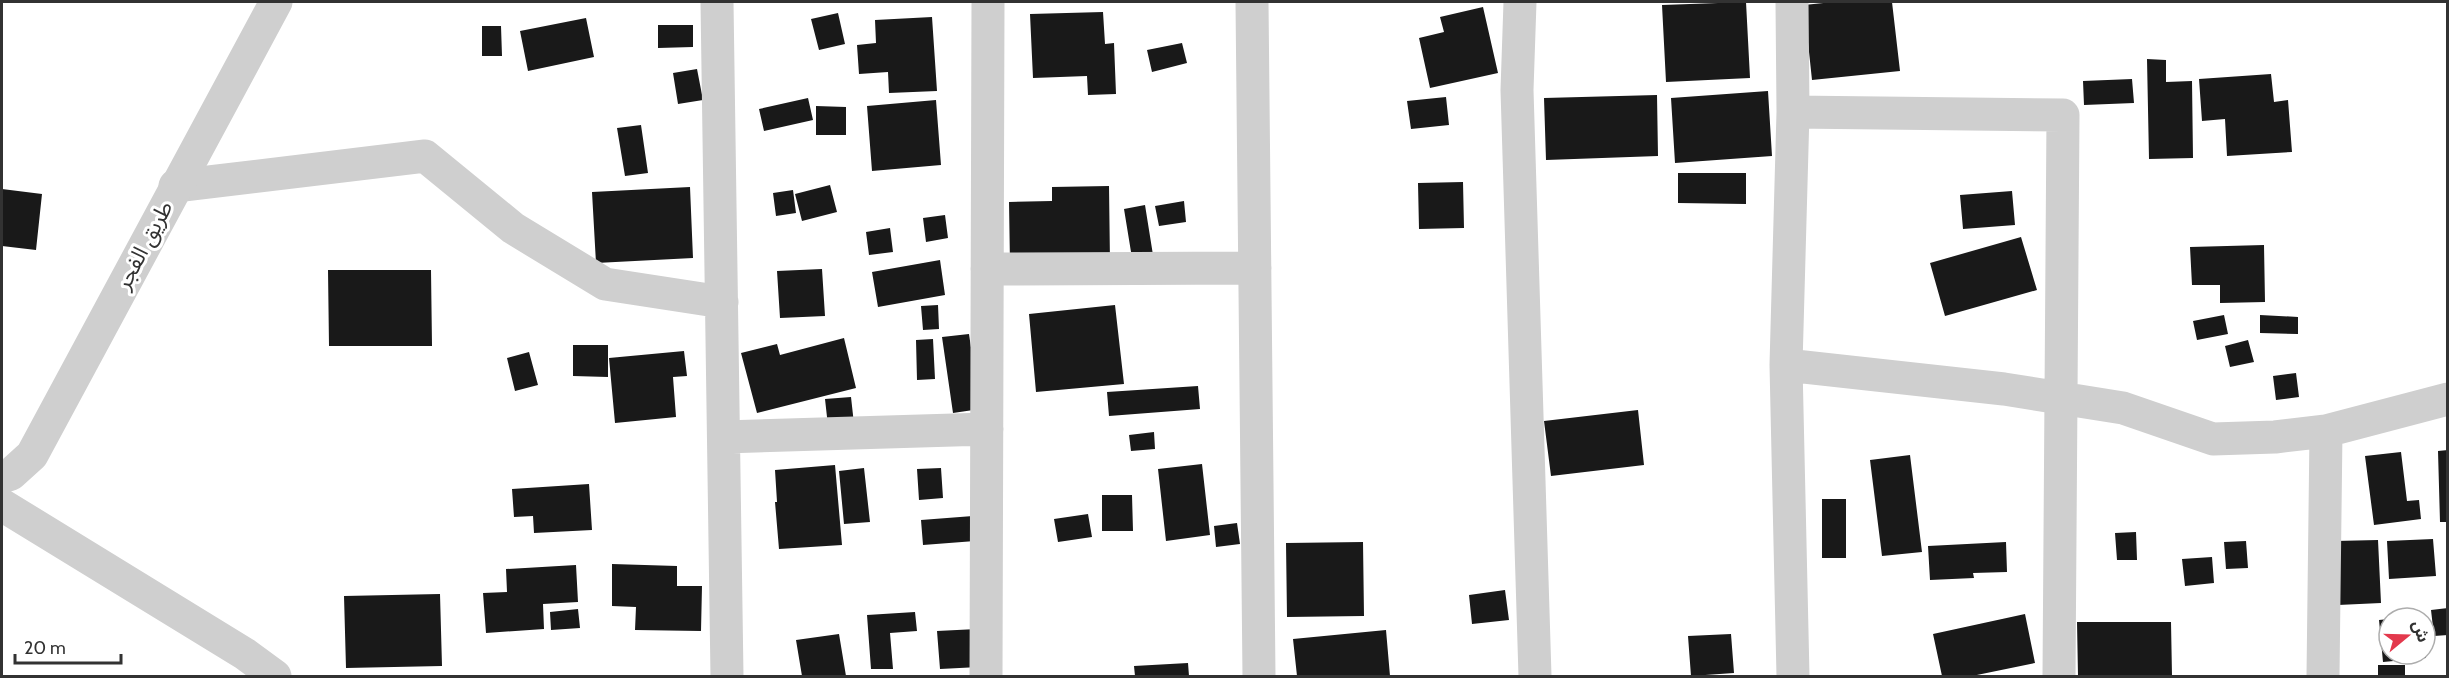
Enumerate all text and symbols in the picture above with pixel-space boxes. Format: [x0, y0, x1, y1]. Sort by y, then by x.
street label: طريق الفجر [109, 196, 179, 295]
north arrow [2377, 606, 2437, 666]
text: ش [2408, 618, 2433, 645]
scale bar [15, 627, 122, 665]
text: 20 m [24, 637, 66, 659]

